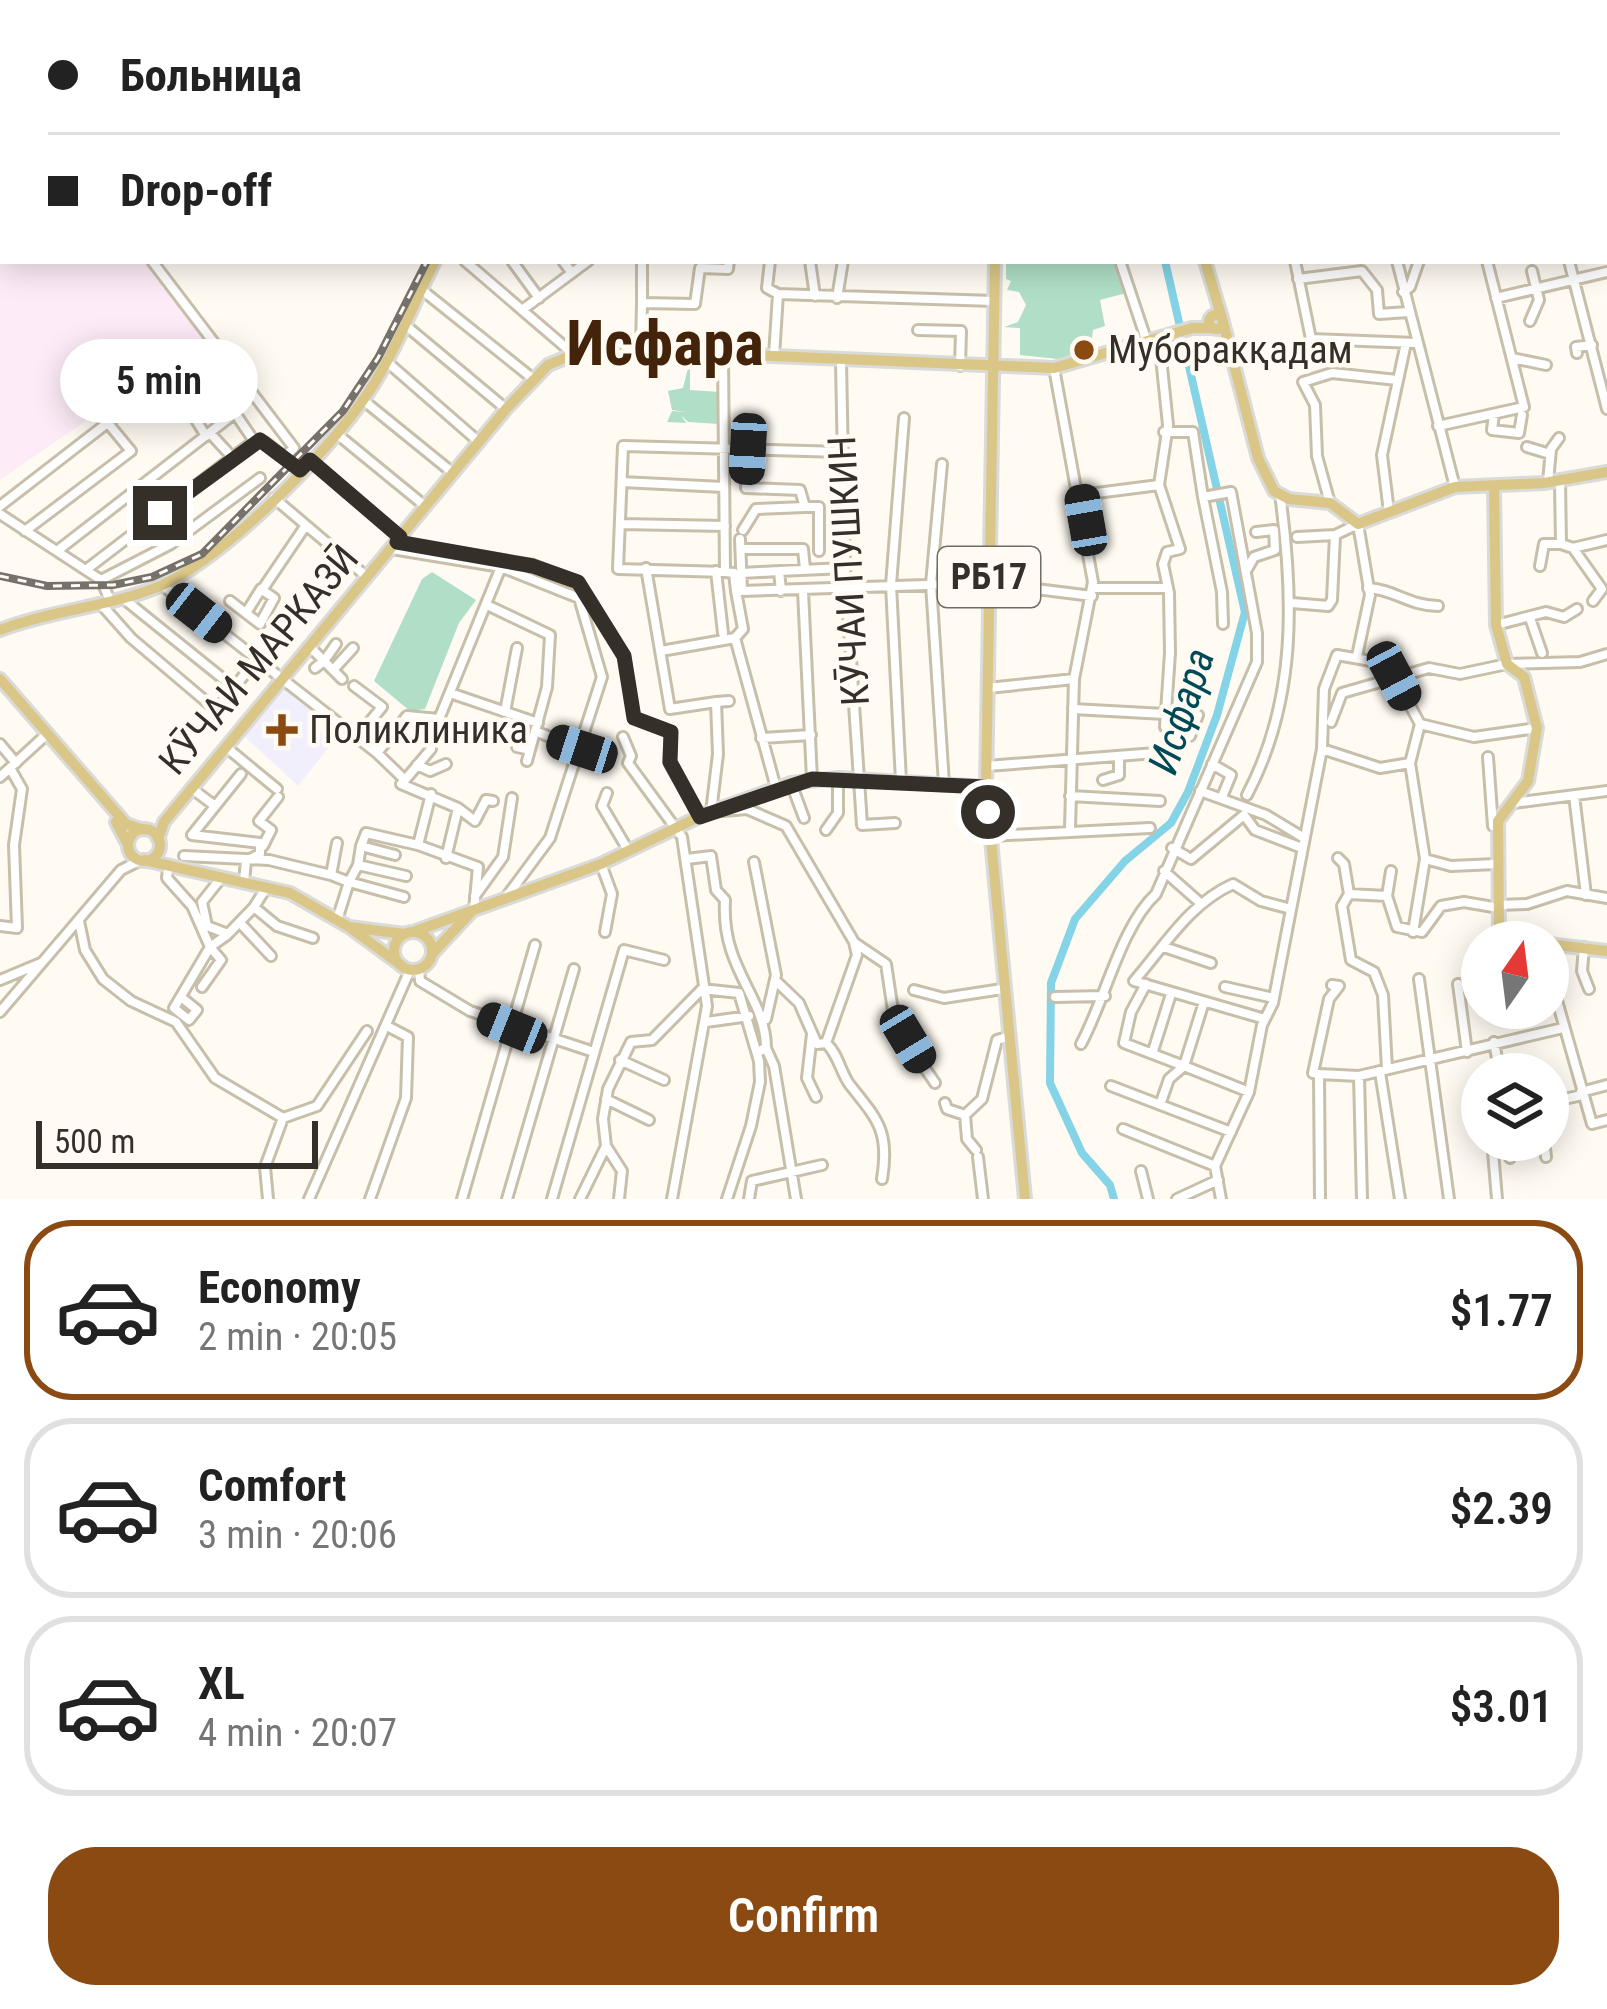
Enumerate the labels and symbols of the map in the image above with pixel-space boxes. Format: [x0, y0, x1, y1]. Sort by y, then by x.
district label: Исфара [566, 307, 764, 380]
place label: Муборакқадам [1108, 327, 1353, 373]
marker: Муборакқадам [1071, 337, 1097, 363]
callout: 5 min [61, 339, 259, 423]
car [728, 412, 768, 486]
street label: КӮЧАИ ПУШКИН [819, 435, 879, 707]
car [1062, 481, 1110, 559]
route end [133, 486, 187, 540]
street label: КӮЧАИ МАРКАЗӢ [150, 536, 368, 784]
road number: РБ17 [938, 547, 1040, 607]
car [160, 577, 238, 649]
car [1361, 636, 1427, 716]
water label: Исфара [1138, 642, 1224, 780]
place label: Поликлиника [309, 707, 528, 753]
marker: Поликлиника [266, 714, 298, 746]
car [542, 721, 622, 777]
route start [961, 785, 1015, 839]
north arrow [1461, 921, 1569, 1029]
car [472, 998, 552, 1058]
car [874, 999, 942, 1079]
scale bar [36, 1115, 318, 1168]

